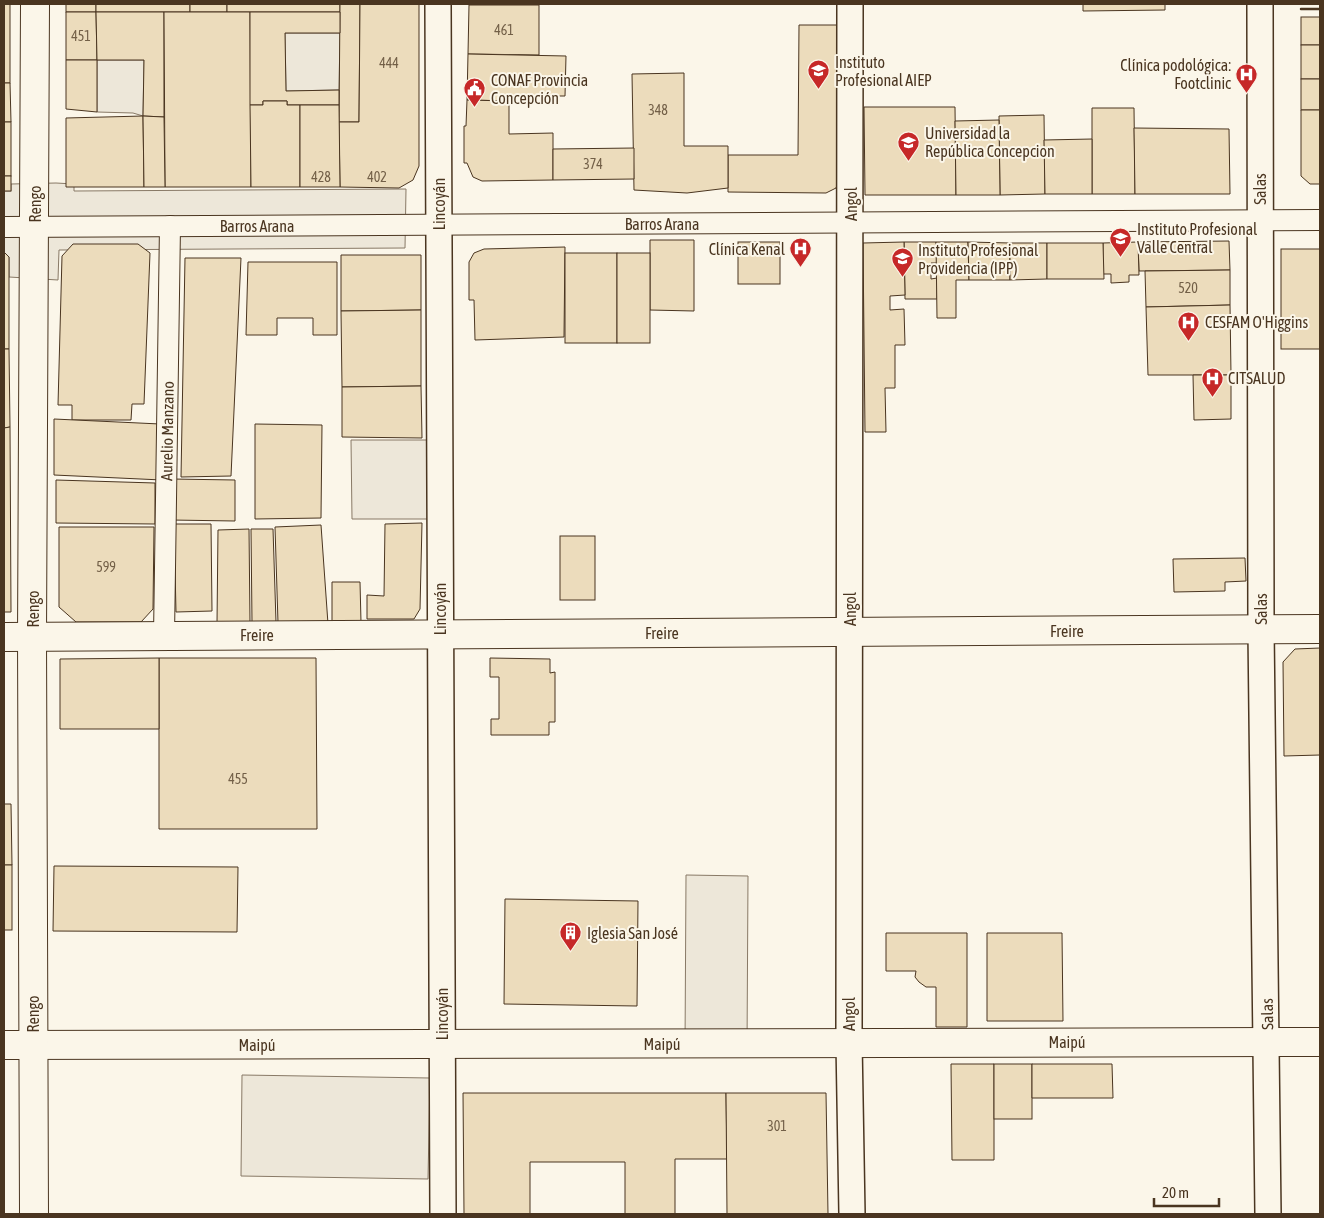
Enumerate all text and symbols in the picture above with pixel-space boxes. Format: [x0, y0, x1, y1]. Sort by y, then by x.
house number: 461 [494, 22, 514, 38]
house number: 451 [71, 28, 91, 44]
place label: Instituto Profesional AIEP [835, 53, 932, 89]
house number: 444 [379, 55, 399, 71]
place label: Clínica podológica: Footclinic [1120, 56, 1231, 92]
school or university icon: Instituto Profesional AIEP [807, 59, 831, 90]
hospital icon: Clínica podológica: Footclinic [1235, 62, 1259, 93]
place label: CONAF Provincia Concepción [491, 71, 588, 108]
public building icon: CONAF Provincia Concepción [463, 77, 487, 108]
house number: 348 [648, 102, 668, 118]
place label: Universidad la República Concepcion [925, 124, 1055, 161]
school or university icon: Universidad la República Concepcion [897, 130, 921, 161]
house number: 374 [583, 156, 603, 172]
house number: 428 [311, 169, 331, 185]
house number: 402 [367, 169, 387, 185]
street label: Salas [1251, 173, 1269, 205]
street label: Lincoyán [430, 178, 449, 230]
street label: Rengo [26, 185, 45, 223]
street label: Angol [842, 186, 861, 221]
street label: Barros Arana [625, 215, 699, 233]
street label: Barros Arana [220, 217, 294, 235]
place label: Instituto Profesional Valle Central [1137, 220, 1258, 256]
school or university icon: Instituto Profesional Valle Central [1109, 226, 1133, 257]
hospital icon: Clínica Kenal [789, 237, 813, 268]
place label: Clínica Kenal [709, 240, 786, 258]
place label: Instituto Profesional Providencia (IPP) [918, 241, 1039, 278]
school or university icon: Instituto Profesional Providencia (IPP) [890, 247, 914, 278]
house number: 520 [1178, 280, 1198, 296]
hospital icon: CESFAM O'Higgins [1177, 310, 1201, 341]
place label: CESFAM O'Higgins [1205, 313, 1308, 332]
hospital icon: CITSALUD [1200, 366, 1224, 397]
place label: CITSALUD [1228, 369, 1285, 387]
street label: Aurelio Manzano [157, 381, 177, 481]
house number: 599 [96, 559, 116, 575]
street label: Lincoyán [431, 583, 450, 635]
street label: Rengo [24, 590, 43, 628]
street label: Angol [841, 591, 860, 626]
street label: Salas [1252, 593, 1270, 625]
street label: Freire [1050, 622, 1084, 640]
street label: Freire [645, 624, 679, 642]
street label: Freire [240, 626, 274, 644]
house number: 455 [228, 771, 248, 787]
building icon: Iglesia San José [559, 921, 583, 952]
place label: Iglesia San José [587, 924, 678, 943]
street label: Lincoyán [433, 988, 452, 1040]
street label: Rengo [24, 995, 43, 1033]
street label: Angol [840, 996, 859, 1031]
street label: Salas [1258, 998, 1276, 1030]
street label: Maipú [1048, 1033, 1086, 1052]
street label: Maipú [643, 1035, 681, 1054]
street label: Maipú [238, 1036, 276, 1055]
house number: 301 [767, 1118, 787, 1134]
scale bar [1154, 1176, 1219, 1208]
text: 20 m [1162, 1184, 1189, 1201]

